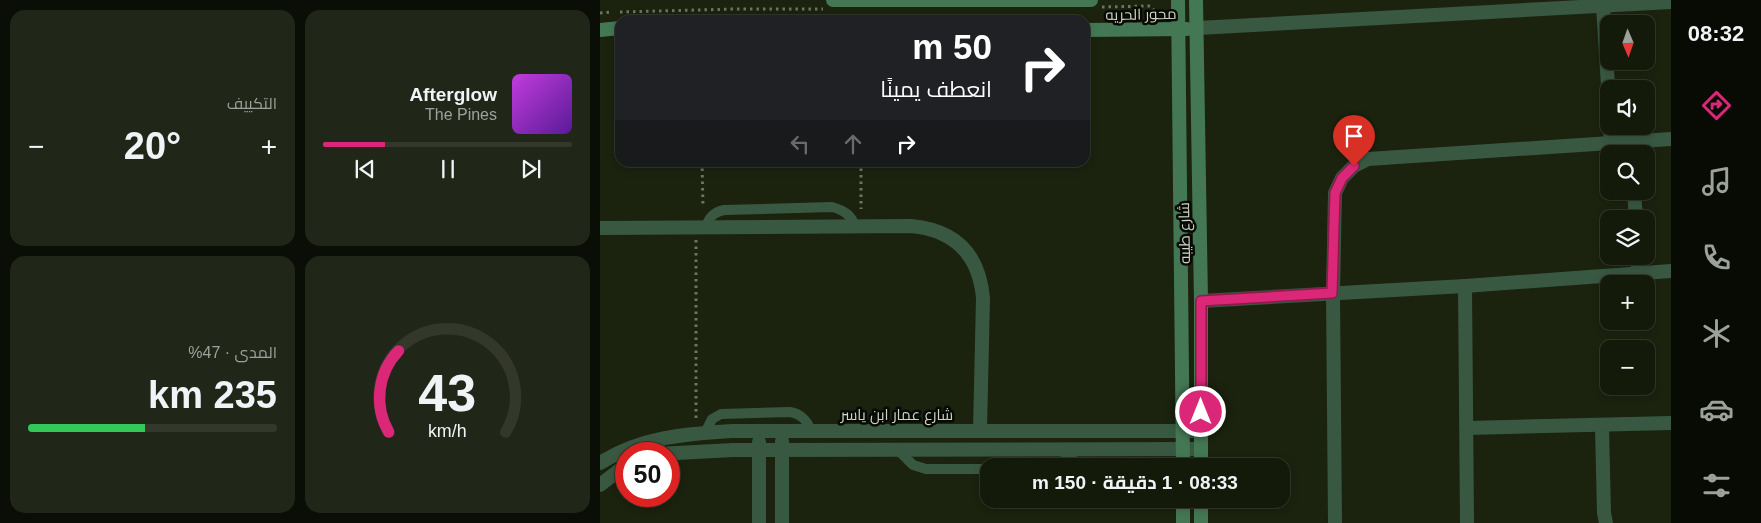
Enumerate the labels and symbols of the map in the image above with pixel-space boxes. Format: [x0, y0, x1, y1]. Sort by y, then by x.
street label: محور الحريه [1105, 5, 1177, 24]
north arrow [1600, 15, 1655, 70]
pin [1333, 115, 1375, 166]
street label: شارع طيبه [1175, 202, 1196, 264]
position arrow [1174, 385, 1226, 437]
street label: شارع عمار ابن ياسر [840, 406, 953, 426]
speed limit sign: 50 [615, 442, 680, 507]

